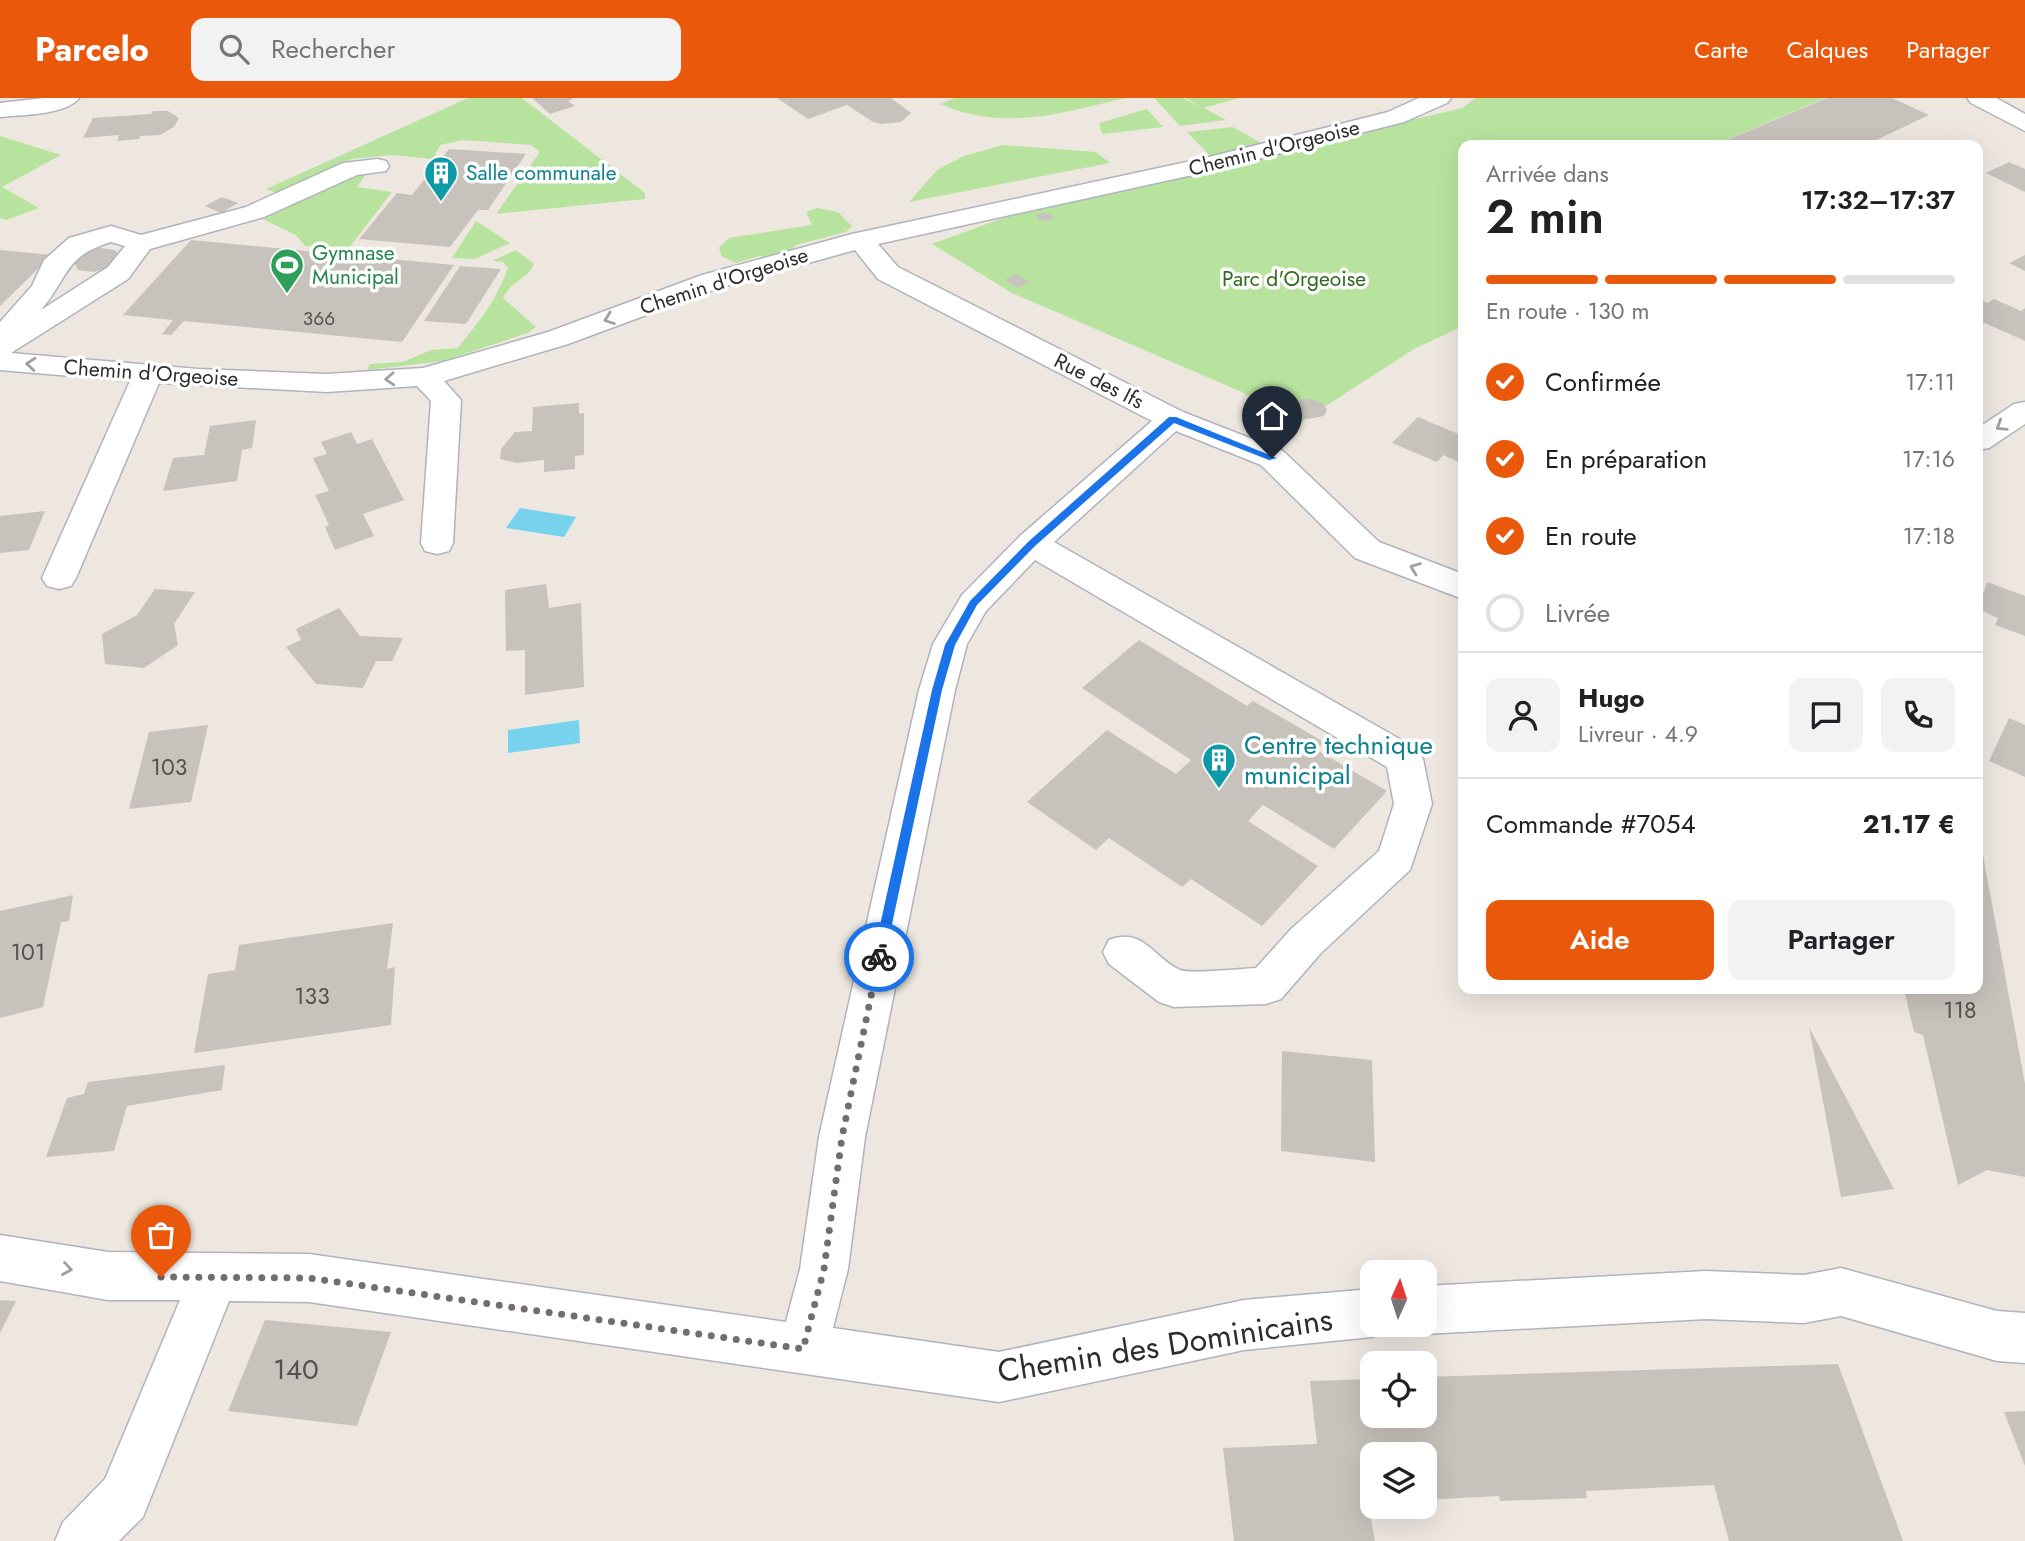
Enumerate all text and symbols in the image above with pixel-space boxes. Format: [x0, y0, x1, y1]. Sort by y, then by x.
search box [191, 18, 681, 81]
text: Parcelo [35, 26, 149, 73]
icon: search [215, 30, 253, 68]
text: Rechercher [271, 30, 395, 68]
text: Carte [1694, 32, 1748, 67]
text: Calques [1786, 32, 1868, 67]
text: Partager [1906, 32, 1990, 67]
street label: Chemin d'Orgeoise [1185, 112, 1363, 184]
building icon: Salle communale [422, 154, 460, 203]
text: Arrivée dans [1486, 157, 1609, 191]
place label: Salle communale [466, 158, 617, 188]
text: 17:32–17:37 [1801, 181, 1955, 219]
text: 2 min [1486, 184, 1604, 250]
place label: Gymnase Municipal [312, 238, 399, 292]
street label: Chemin d'Orgeoise [636, 240, 812, 322]
sports icon: Gymnase Municipal [268, 246, 306, 295]
park label: Parc d'Orgeoise [1222, 264, 1366, 294]
text: En route · 130 m [1486, 294, 1649, 328]
house number: 366 [303, 305, 335, 332]
one-way arrow [603, 311, 615, 325]
street label: Rue des Ifs [1049, 346, 1149, 416]
street label: Chemin d'Orgeoise [63, 352, 240, 394]
one-way arrow [25, 357, 36, 372]
icon: check [1486, 363, 1524, 401]
text: Confirmée [1545, 363, 1661, 401]
text: 17:11 [1905, 365, 1955, 399]
one-way arrow [385, 371, 396, 386]
pin [1242, 386, 1302, 458]
icon: home [1253, 397, 1291, 435]
one-way arrow [1996, 418, 2009, 431]
icon: check [1486, 440, 1524, 478]
text: En préparation [1545, 440, 1707, 478]
text: 17:16 [1902, 442, 1955, 476]
icon: check [1486, 517, 1524, 555]
text: En route [1545, 517, 1637, 555]
text: 17:18 [1903, 519, 1955, 553]
one-way arrow [1410, 563, 1422, 577]
text: Livrée [1545, 594, 1610, 632]
button: person [1486, 678, 1560, 752]
button: chat [1789, 678, 1863, 752]
button: phone [1881, 678, 1955, 752]
text: Hugo [1578, 679, 1645, 717]
text: Livreur · 4.9 [1578, 717, 1698, 751]
place label: Centre technique municipal [1244, 726, 1433, 794]
building icon: Centre technique municipal [1200, 741, 1238, 790]
house number: 103 [151, 750, 187, 784]
text: Commande #7054 [1486, 805, 1696, 843]
text: 21.17 € [1863, 805, 1955, 843]
button: Aide [1486, 900, 1714, 980]
button: Partager [1728, 900, 1955, 980]
courier [844, 922, 914, 992]
house number: 101 [11, 935, 45, 969]
icon: bike [860, 938, 898, 976]
house number: 133 [294, 979, 330, 1013]
house number: 118 [1943, 993, 1977, 1027]
pin [131, 1205, 191, 1277]
icon: bag [142, 1216, 180, 1254]
north arrow [1360, 1260, 1437, 1337]
map controls [1360, 1260, 1437, 1519]
one-way arrow [61, 1261, 73, 1276]
street label: Chemin des Dominicains [994, 1296, 1336, 1394]
house number: 140 [273, 1349, 319, 1390]
button: locate [1360, 1351, 1437, 1428]
button: layers [1360, 1442, 1437, 1519]

